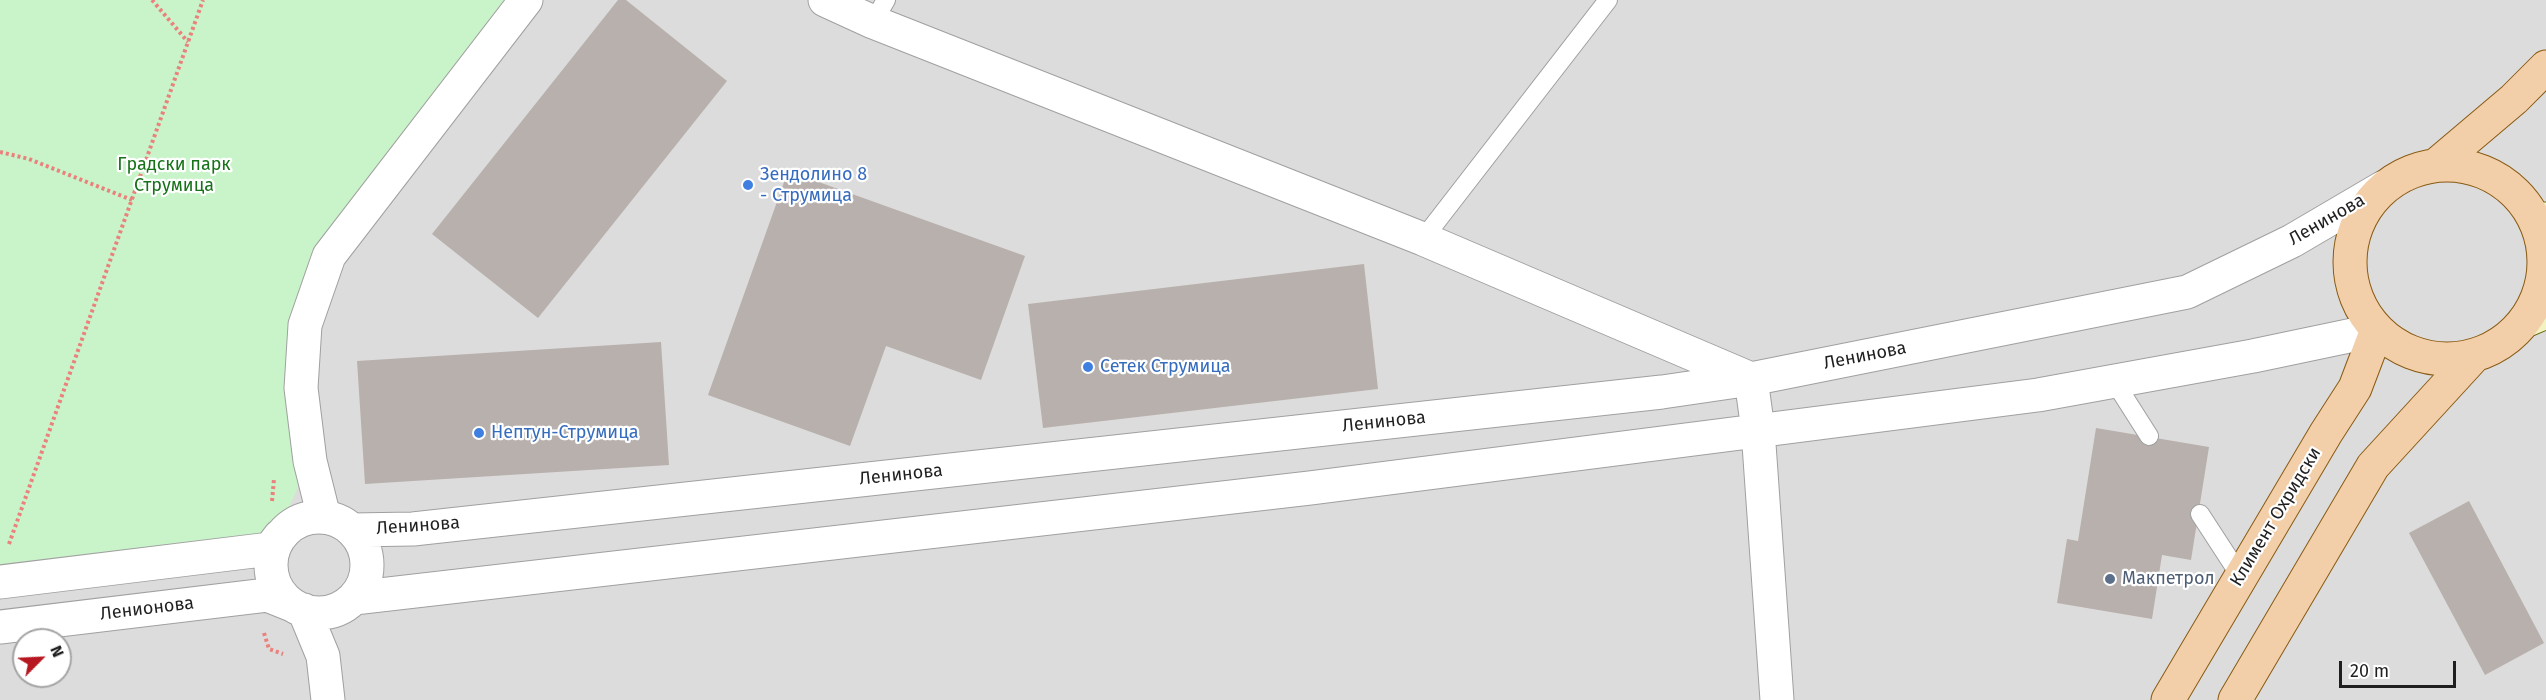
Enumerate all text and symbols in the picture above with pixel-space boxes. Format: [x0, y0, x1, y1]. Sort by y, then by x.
park label: Градски парк Струмица [117, 154, 231, 196]
place label: Зендолино 8 - Струмица [760, 164, 867, 207]
marker: Зендолино 8 - Струмица [741, 178, 755, 192]
street label: Ленинова [2285, 190, 2369, 250]
street label: Ленинова [1822, 337, 1908, 375]
place label: Сетек Струмица [1100, 356, 1231, 378]
marker: Сетек Струмица [1081, 360, 1095, 374]
street label: Ленинова [1341, 407, 1427, 437]
place label: Нептун-Струмица [491, 422, 638, 444]
marker: Нептун-Струмица [472, 426, 486, 440]
street label: Климент Охридски [2226, 444, 2326, 590]
street label: Ленинова [858, 460, 944, 490]
street label: Ленинова [375, 512, 461, 540]
place label: Макпетрол [2122, 568, 2215, 590]
marker: Макпетрол [2103, 572, 2117, 586]
street label: Ленионова [99, 593, 195, 625]
north arrow [12, 628, 72, 688]
text: N [46, 643, 68, 660]
scale bar [2342, 649, 2459, 687]
text: 20 m [2350, 660, 2389, 682]

